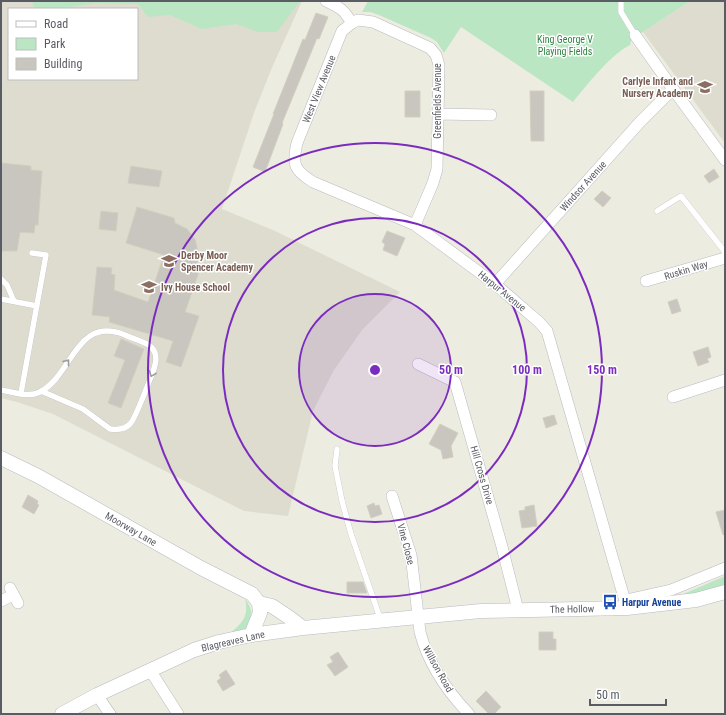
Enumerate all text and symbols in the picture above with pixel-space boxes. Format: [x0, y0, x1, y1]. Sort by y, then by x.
legend [8, 8, 138, 80]
text: Road [44, 17, 68, 31]
park label: King George V Playing Fields [537, 34, 593, 57]
text: Park [44, 37, 66, 51]
street label: West View Avenue [300, 53, 338, 125]
text: Building [44, 57, 82, 71]
street label: Greenfields Avenue [432, 63, 443, 139]
place label: Carlyle Infant and Nursery Academy [622, 76, 694, 99]
school or university icon: Carlyle Infant and Nursery Academy [696, 78, 714, 96]
street label: Windsor Avenue [558, 159, 609, 213]
place label: Derby Moor Spencer Academy [181, 250, 253, 273]
school or university icon: Derby Moor Spencer Academy [160, 252, 178, 270]
street label: Ruskin Way [663, 258, 709, 282]
street label: Harpur Avenue [476, 268, 528, 314]
school or university icon: Ivy House School [140, 278, 158, 296]
place label: Ivy House School [161, 282, 230, 293]
one-way arrow [63, 360, 70, 367]
centre of rings [368, 363, 382, 377]
text: 50 m [439, 363, 463, 377]
text: 100 m [512, 363, 542, 377]
text: 150 m [587, 363, 617, 377]
one-way arrow [149, 369, 157, 377]
street label: Hill Cross Drive [468, 444, 496, 506]
street label: Moorway Lane [103, 510, 159, 548]
street label: Vine Close [395, 522, 417, 566]
bus stop icon: Harpur Avenue [601, 593, 619, 611]
place label: Harpur Avenue [622, 597, 681, 608]
street label: The Hollow [550, 603, 595, 615]
street label: Blagreaves Lane [200, 628, 266, 654]
street label: Willson Road [421, 644, 455, 694]
scale bar [590, 681, 666, 707]
text: 50 m [596, 688, 620, 702]

